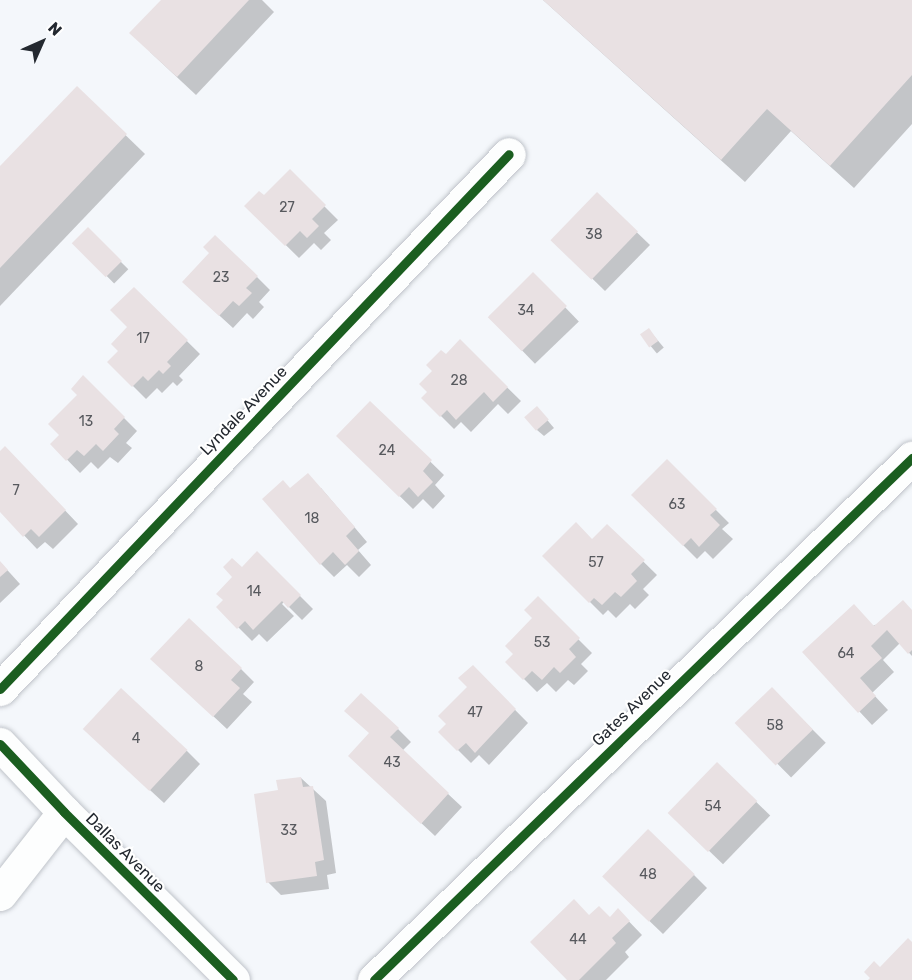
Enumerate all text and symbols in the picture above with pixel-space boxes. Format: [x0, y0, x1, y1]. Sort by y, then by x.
north arrow [12, 12, 72, 72]
text: N [44, 18, 66, 40]
house number: 27 [279, 200, 295, 216]
house number: 38 [585, 227, 603, 243]
house number: 23 [213, 270, 229, 286]
house number: 34 [517, 303, 535, 319]
house number: 17 [136, 331, 150, 347]
street label: Lyndale Avenue [196, 362, 292, 460]
house number: 28 [450, 373, 468, 389]
house number: 13 [79, 414, 93, 430]
house number: 24 [379, 443, 395, 459]
house number: 7 [12, 483, 20, 499]
house number: 63 [669, 497, 685, 513]
house number: 18 [305, 511, 319, 527]
house number: 57 [588, 555, 604, 571]
house number: 14 [247, 584, 261, 600]
house number: 53 [534, 635, 550, 651]
house number: 64 [837, 646, 855, 662]
house number: 8 [195, 659, 203, 675]
street label: Gates Avenue [588, 665, 676, 751]
house number: 47 [467, 705, 483, 721]
house number: 58 [766, 718, 784, 734]
house number: 4 [132, 731, 140, 747]
house number: 43 [383, 755, 401, 771]
house number: 54 [704, 799, 722, 815]
street label: Dallas Avenue [81, 809, 169, 897]
house number: 33 [281, 823, 297, 839]
house number: 48 [639, 867, 657, 883]
house number: 44 [569, 932, 587, 948]

